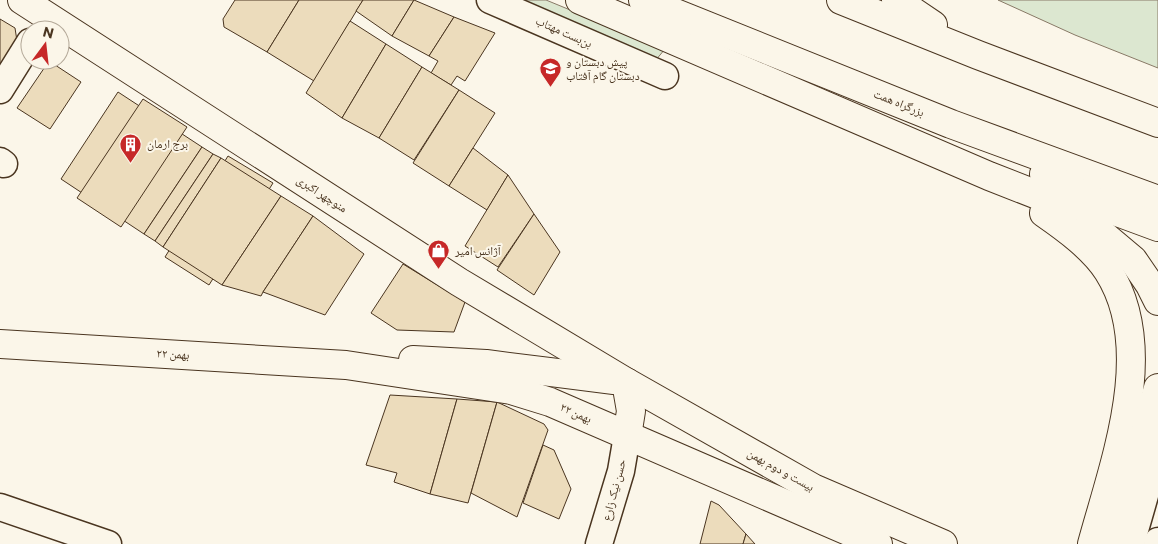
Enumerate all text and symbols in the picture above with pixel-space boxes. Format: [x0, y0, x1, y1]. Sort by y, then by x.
street label: بن‌بست مهتاب [533, 12, 595, 51]
north arrow [20, 20, 70, 70]
text: N [41, 22, 56, 42]
place label: پیش دبستان و دبستان گام آفتاب [566, 54, 640, 84]
school or university icon: پیش دبستان و دبستان گام آفتاب [538, 57, 562, 88]
street label: بزرگراه همت [871, 86, 927, 120]
building icon: برج ارمان [119, 132, 143, 163]
place label: برج ارمان [147, 136, 188, 151]
street label: منوچهر اکبری [294, 172, 350, 216]
shop icon: آژانس امیر [427, 239, 451, 270]
place label: آژانس امیر [454, 243, 502, 258]
street label: ۲۲ بهمن [156, 345, 190, 362]
street label: ۲۲ بهمن [558, 399, 594, 426]
street label: بیست و دوم بهمن [745, 445, 817, 495]
street label: حسن نیک زارع [598, 457, 630, 523]

